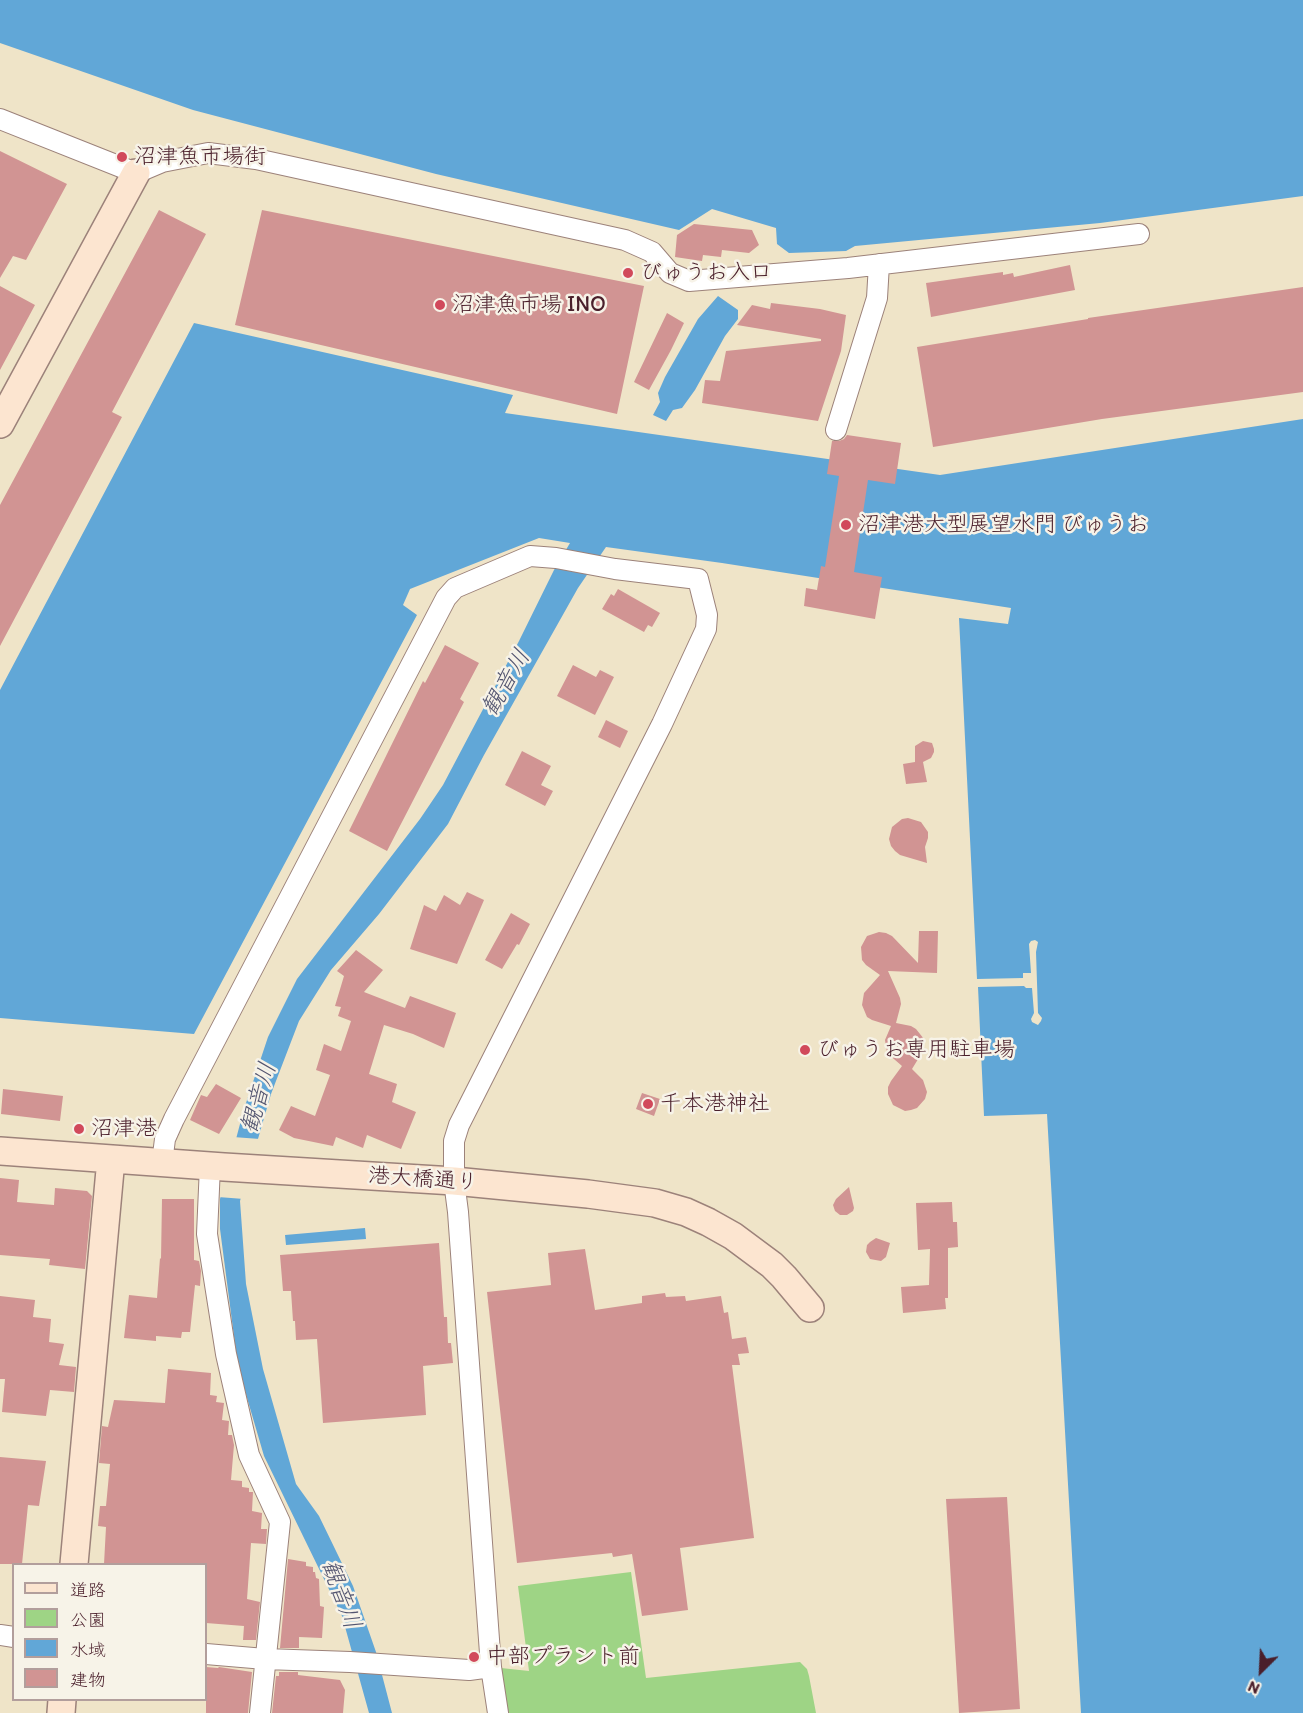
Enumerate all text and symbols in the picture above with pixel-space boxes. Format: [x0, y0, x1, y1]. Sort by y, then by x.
place label: 沼津魚市場街 [134, 144, 266, 170]
marker: 沼津魚市場街 [115, 150, 129, 164]
place label: びゅうお入口 [640, 260, 772, 286]
marker: びゅうお入口 [621, 266, 635, 280]
place label: 沼津魚市場 INO [452, 292, 606, 318]
marker: 沼津魚市場 INO [433, 298, 447, 312]
place label: 沼津港大型展望水門 びゅうお [858, 512, 1149, 538]
marker: 沼津港大型展望水門 びゅうお [839, 518, 853, 532]
water label: 観音川 [477, 645, 537, 721]
place label: びゅうお専用駐車場 [817, 1037, 1015, 1063]
marker: びゅうお専用駐車場 [798, 1043, 812, 1057]
water label: 観音川 [236, 1059, 284, 1137]
place label: 千本港神社 [660, 1091, 770, 1117]
marker: 千本港神社 [641, 1097, 655, 1111]
place label: 沼津港 [91, 1116, 157, 1142]
marker: 沼津港 [72, 1122, 86, 1136]
street label: 港大橋通り [367, 1163, 479, 1197]
water label: 観音川 [314, 1556, 366, 1634]
legend [12, 1563, 207, 1701]
text: 道路 [70, 1579, 106, 1601]
text: 公園 [70, 1609, 106, 1631]
text: 水域 [70, 1639, 106, 1661]
north arrow [1231, 1641, 1291, 1701]
place label: 中部プラント前 [486, 1644, 640, 1670]
marker: 中部プラント前 [467, 1650, 481, 1664]
text: 建物 [70, 1669, 106, 1691]
text: N [1245, 1677, 1262, 1699]

